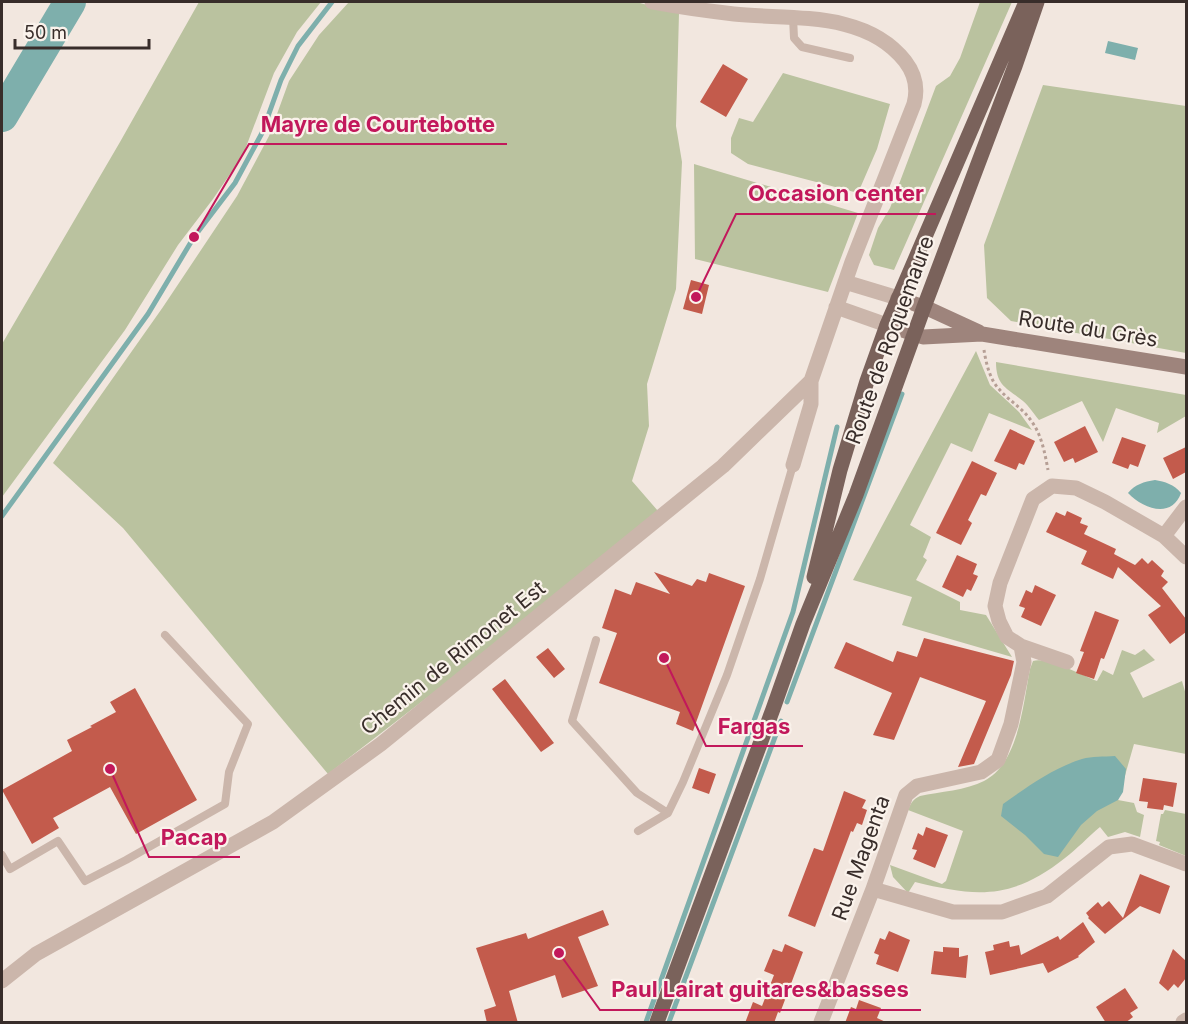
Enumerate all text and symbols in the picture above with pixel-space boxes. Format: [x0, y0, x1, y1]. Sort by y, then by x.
scale bar [15, 12, 148, 50]
text: 50 m [24, 22, 67, 43]
callout: Mayre de Courtebotte [249, 104, 507, 144]
text: Mayre de Courtebotte [261, 111, 495, 137]
callout: Occasion center [736, 174, 936, 214]
text: Occasion center [748, 180, 924, 206]
street label: Route de Roquemaure [840, 232, 939, 447]
street label: Route du Grès [1017, 305, 1160, 352]
street label: Chemin de Rimonet Est [355, 575, 550, 740]
callout: Fargas [706, 706, 803, 746]
text: Fargas [718, 713, 790, 739]
street label: Rue Magenta [826, 792, 895, 924]
callout: Pacap [149, 817, 240, 857]
text: Pacap [161, 824, 227, 850]
callout: Paul Lairat guitares&basses [600, 970, 921, 1010]
text: Paul Lairat guitares&basses [611, 976, 909, 1002]

